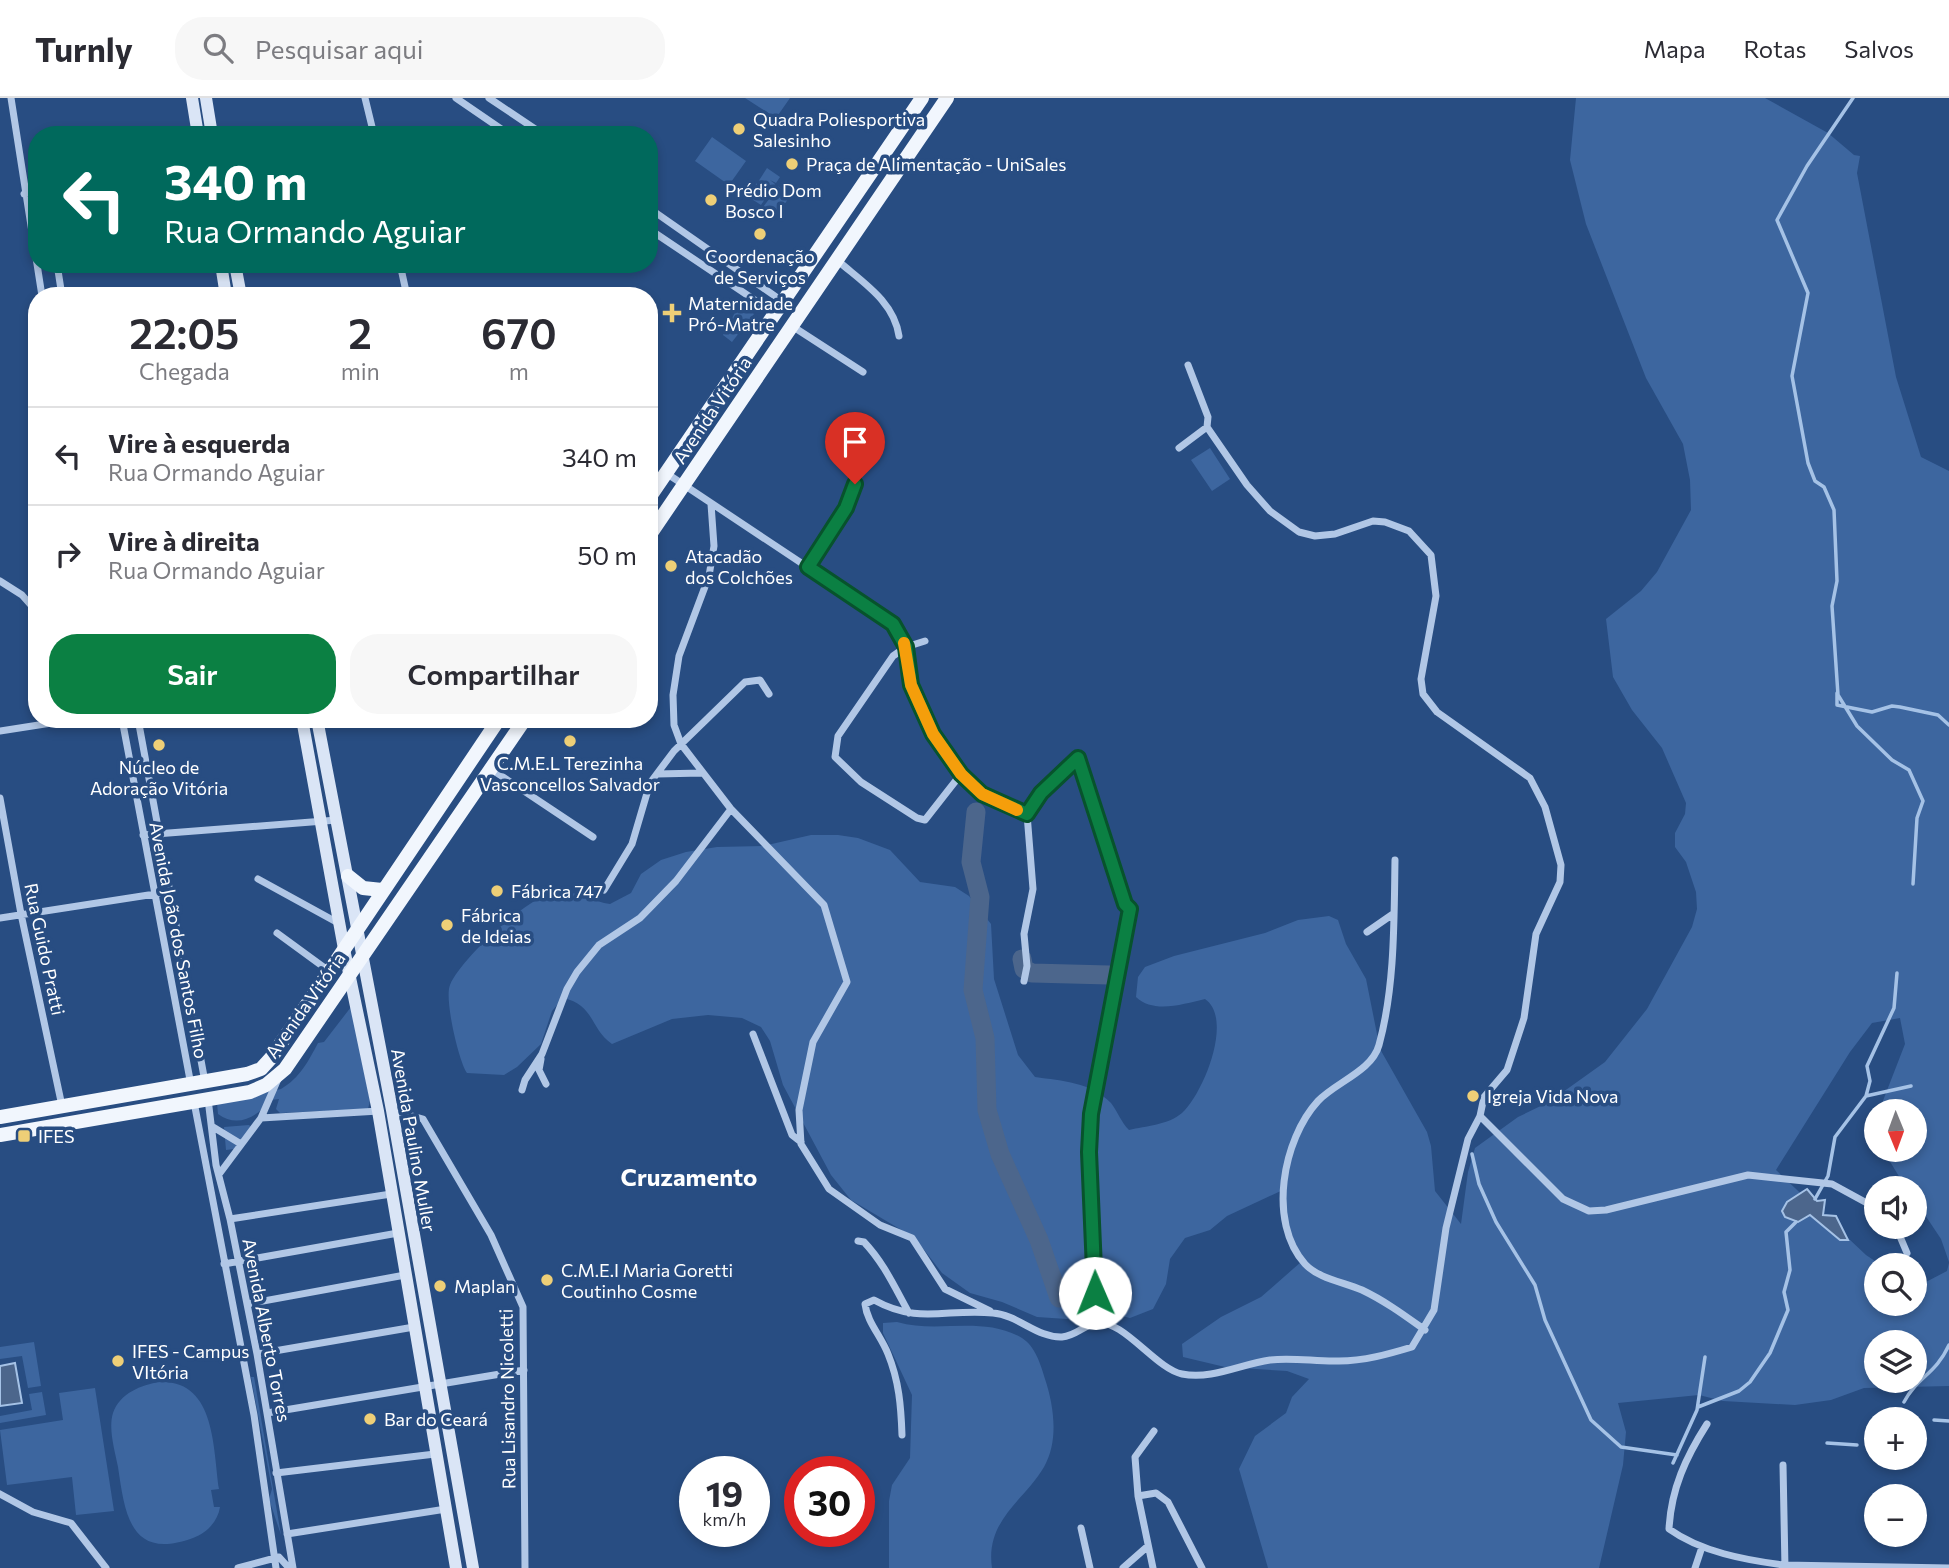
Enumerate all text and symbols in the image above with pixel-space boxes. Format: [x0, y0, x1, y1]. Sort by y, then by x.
search box [175, 17, 665, 80]
text: Turnly [35, 28, 133, 69]
icon: search [199, 29, 237, 67]
text: Pesquisar aqui [255, 33, 423, 64]
text: Mapa [1644, 34, 1706, 63]
text: Rotas [1744, 34, 1806, 63]
text: Salvos [1844, 34, 1914, 63]
place label: Quadra Poliesportiva Salesinho [753, 108, 925, 151]
marker: Quadra Poliesportiva Salesinho [731, 121, 747, 137]
text: 340 m [164, 150, 307, 210]
place label: Praça de Alimentação - UniSales [806, 153, 1067, 175]
icon: left [49, 154, 140, 245]
marker: Praça de Alimentação - UniSales [784, 156, 800, 172]
place label: Prédio Dom Bosco I [725, 179, 822, 222]
marker: Prédio Dom Bosco I [703, 192, 719, 208]
text: Rua Ormando Aguiar [164, 210, 466, 250]
marker: Coordenação de Serviços [752, 226, 768, 242]
place label: Coordenação de Serviços [705, 245, 815, 288]
place label: Maternidade Pró-Matre [688, 292, 793, 335]
marker: Maternidade Pró-Matre [662, 303, 682, 323]
text: 22:05 [129, 306, 239, 358]
text: 2 [348, 306, 372, 358]
text: 670 [481, 306, 557, 358]
street label: Avenida Vitória [668, 352, 756, 468]
text: Chegada [139, 357, 230, 385]
text: min [341, 357, 380, 385]
text: m [509, 357, 529, 385]
pin [825, 412, 885, 484]
icon: arrive [836, 423, 874, 461]
text: Vire à esquerda [108, 427, 290, 458]
icon: left [49, 437, 87, 475]
text: 340 m [562, 441, 637, 472]
text: Rua Ormando Aguiar [108, 458, 325, 486]
text: Vire à direita [108, 525, 260, 556]
icon: right [49, 535, 87, 573]
text: 50 m [577, 539, 637, 570]
place label: Atacadão dos Colchões [685, 545, 793, 588]
text: Rua Ormando Aguiar [108, 556, 325, 584]
marker: Atacadão dos Colchões [663, 558, 679, 574]
button: Sair [49, 634, 336, 714]
button: Compartilhar [350, 634, 637, 714]
marker: C.M.E.L Terezinha Vasconcellos Salvador [562, 733, 578, 749]
marker: Núcleo de Adoração Vitória [151, 737, 167, 753]
place label: C.M.E.L Terezinha Vasconcellos Salvador [480, 752, 660, 795]
place label: Núcleo de Adoração Vitória [90, 756, 228, 799]
street label: Avenida João dos Santos Filho [145, 820, 213, 1060]
place label: Fábrica 747 [511, 880, 603, 902]
street label: Rua Guido Pratti [20, 881, 70, 1017]
marker: Fábrica 747 [489, 883, 505, 899]
place label: Fábrica de Ideias [461, 904, 532, 947]
marker: Fábrica de Ideias [439, 917, 455, 933]
street label: Avenida Vitória [260, 948, 350, 1062]
street label: Avenida Paulino Muller [387, 1047, 441, 1233]
place label: Igreja Vida Nova [1487, 1085, 1618, 1107]
marker: Igreja Vida Nova [1465, 1088, 1481, 1104]
north arrow [1864, 1099, 1927, 1162]
map controls [1864, 1099, 1927, 1547]
place label: IFES [38, 1125, 75, 1147]
marker: IFES [16, 1128, 32, 1144]
district label: Cruzamento [621, 1162, 757, 1191]
button: sound [1864, 1176, 1927, 1239]
street label: Avenida Alberto Torres [238, 1236, 296, 1424]
button: search [1864, 1253, 1927, 1316]
position arrow [1058, 1256, 1132, 1330]
place label: C.M.E.I Maria Goretti Coutinho Cosme [561, 1259, 733, 1302]
marker: C.M.E.I Maria Goretti Coutinho Cosme [539, 1272, 555, 1288]
place label: Maplan [454, 1275, 515, 1297]
marker: Maplan [432, 1278, 448, 1294]
street label: Rua Lisandro Nicoletti [494, 1309, 520, 1489]
button: layers [1864, 1330, 1927, 1393]
place label: IFES - Campus VItória [132, 1340, 249, 1383]
marker: IFES - Campus VItória [110, 1353, 126, 1369]
button: + [1864, 1407, 1927, 1470]
place label: Bar do Ceará [384, 1408, 488, 1430]
marker: Bar do Ceará [362, 1411, 378, 1427]
speed limit sign: 30 [784, 1456, 875, 1547]
text: 19 [706, 1471, 743, 1514]
button: − [1864, 1484, 1927, 1547]
text: km/h [703, 1508, 746, 1530]

